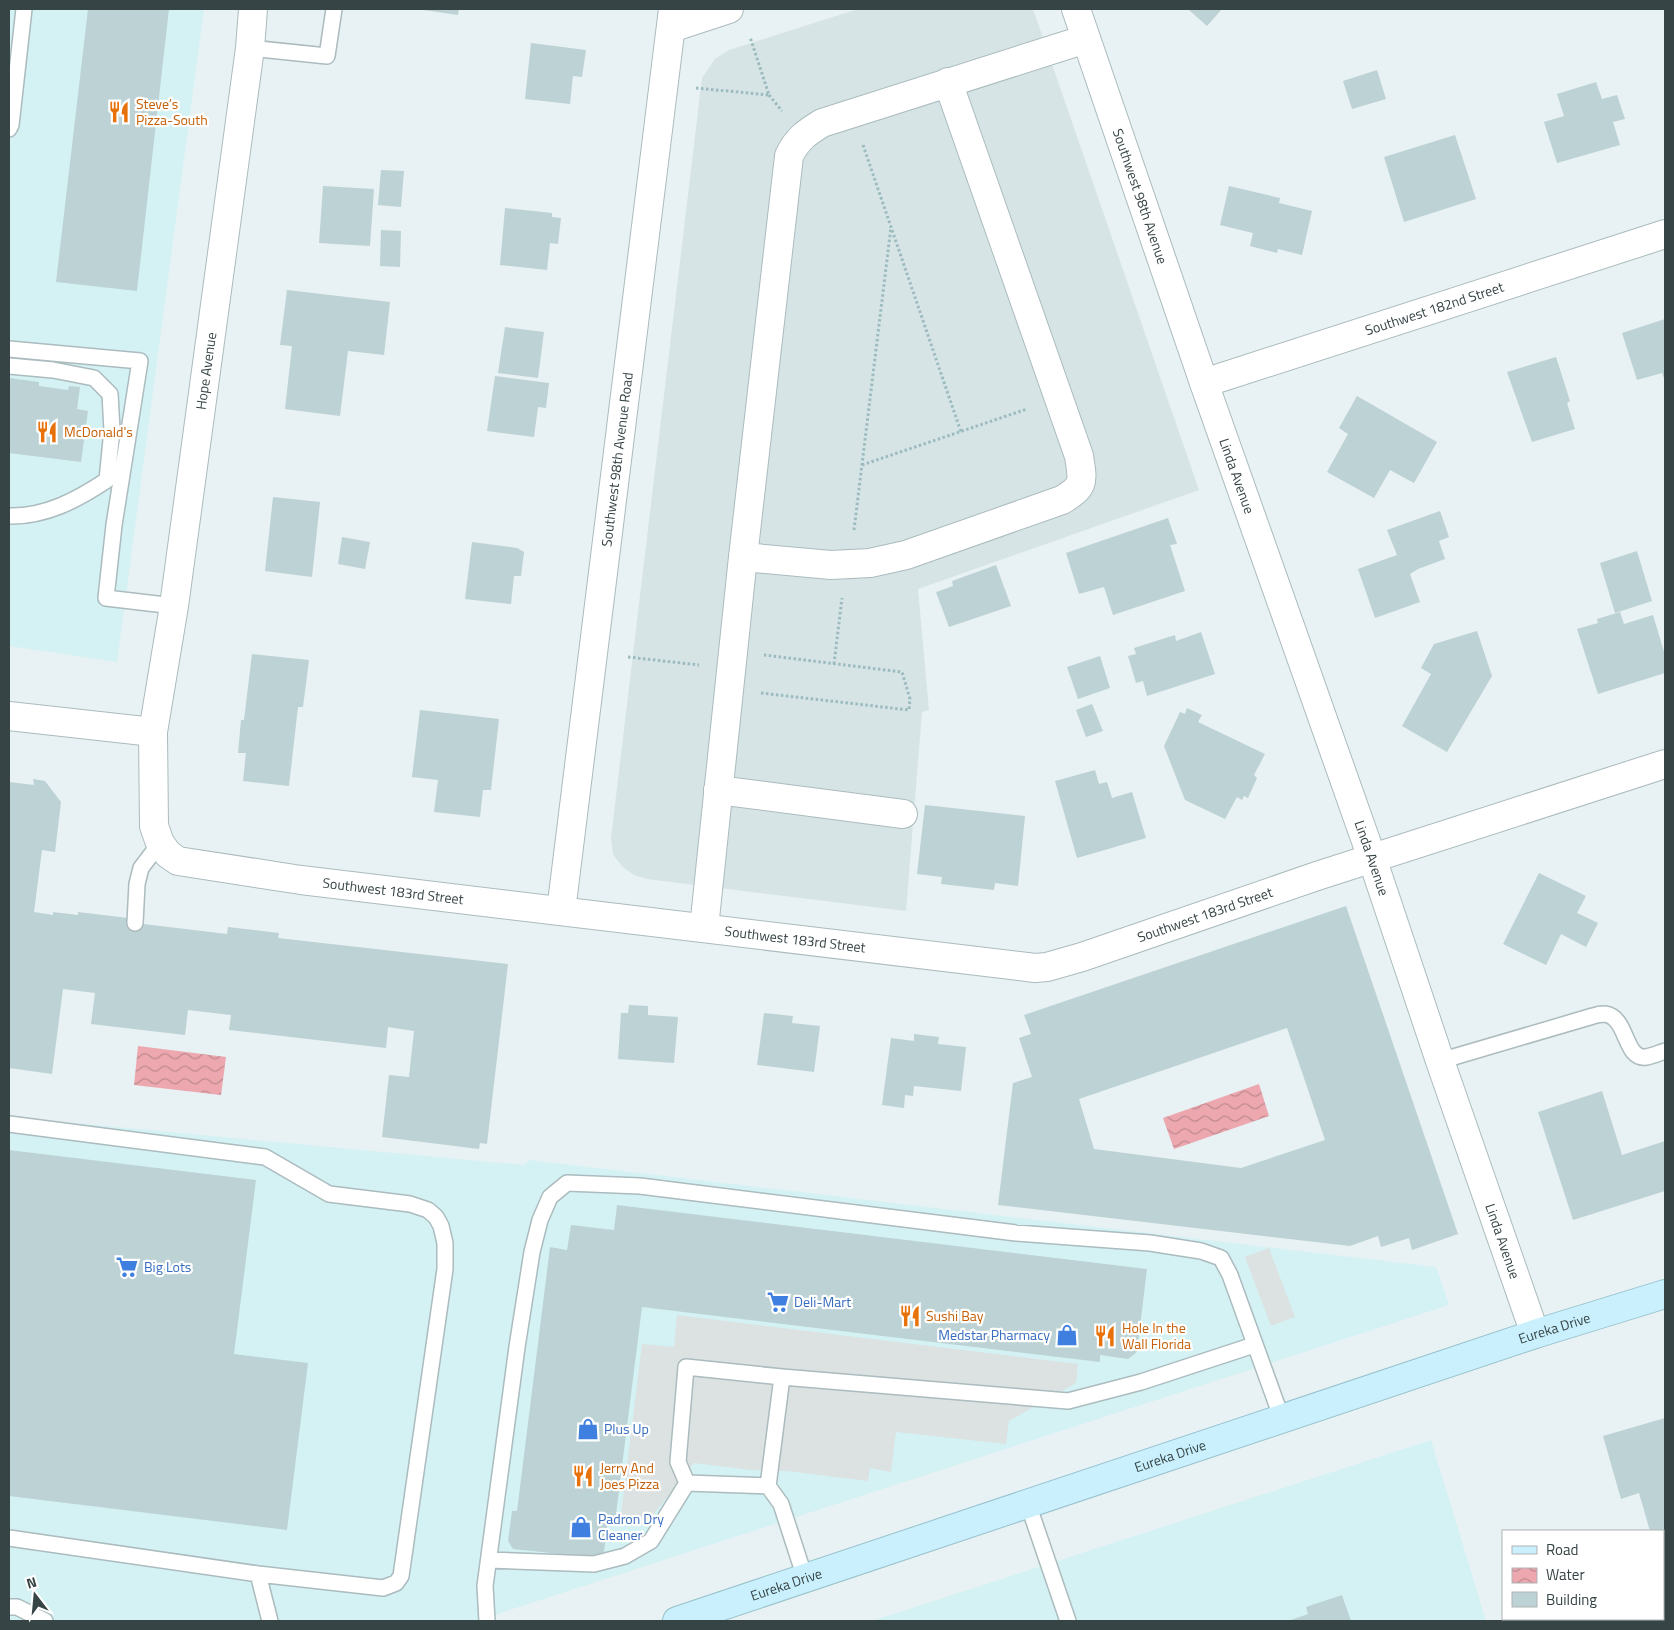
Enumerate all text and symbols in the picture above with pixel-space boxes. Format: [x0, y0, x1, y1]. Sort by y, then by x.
place label: Steve’s Pizza-South [136, 93, 208, 130]
restaurant icon: Steve’s Pizza-South [106, 99, 132, 125]
street label: Southwest 98th Avenue [1108, 126, 1174, 267]
street label: Southwest 182nd Street [1362, 276, 1506, 340]
street label: Hope Avenue [190, 331, 221, 411]
street label: Southwest 98th Avenue Road [595, 371, 638, 548]
restaurant icon: McDonald's [34, 419, 60, 445]
place label: McDonald's [64, 421, 133, 442]
street label: Linda Avenue [1214, 435, 1260, 516]
street label: Linda Avenue [1349, 817, 1395, 898]
street label: Southwest 183rd Street [321, 872, 465, 909]
street label: Southwest 183rd Street [1134, 881, 1275, 947]
street label: Southwest 183rd Street [724, 920, 867, 958]
street label: Linda Avenue [1480, 1200, 1526, 1282]
supermarket icon: Big Lots [114, 1254, 140, 1280]
place label: Big Lots [144, 1256, 191, 1277]
supermarket icon: Deli-Mart [765, 1289, 791, 1315]
place label: Deli-Mart [794, 1291, 851, 1312]
restaurant icon: Sushi Bay [897, 1303, 923, 1329]
place label: Sushi Bay [926, 1305, 984, 1326]
street label: Eureka Drive [1515, 1307, 1593, 1349]
place label: Hole In the Wall Florida [1122, 1317, 1191, 1354]
shop icon: Medstar Pharmacy [1054, 1322, 1080, 1348]
restaurant icon: Hole In the Wall Florida [1092, 1323, 1118, 1349]
place label: Medstar Pharmacy [938, 1324, 1050, 1345]
shop icon: Plus Up [575, 1416, 601, 1442]
place label: Plus Up [604, 1418, 649, 1439]
street label: Eureka Drive [1131, 1434, 1209, 1477]
place label: Jerry And Joes Pizza [600, 1457, 659, 1494]
restaurant icon: Jerry And Joes Pizza [570, 1463, 596, 1489]
place label: Padron Dry Cleaner [598, 1508, 664, 1545]
shop icon: Padron Dry Cleaner [568, 1514, 594, 1540]
legend [1502, 1530, 1664, 1620]
text: Road [1546, 1538, 1578, 1561]
street label: Eureka Drive [747, 1562, 824, 1606]
text: Water [1546, 1563, 1585, 1586]
north arrow [10, 1570, 60, 1620]
text: N [24, 1571, 39, 1593]
text: Building [1546, 1588, 1597, 1611]

